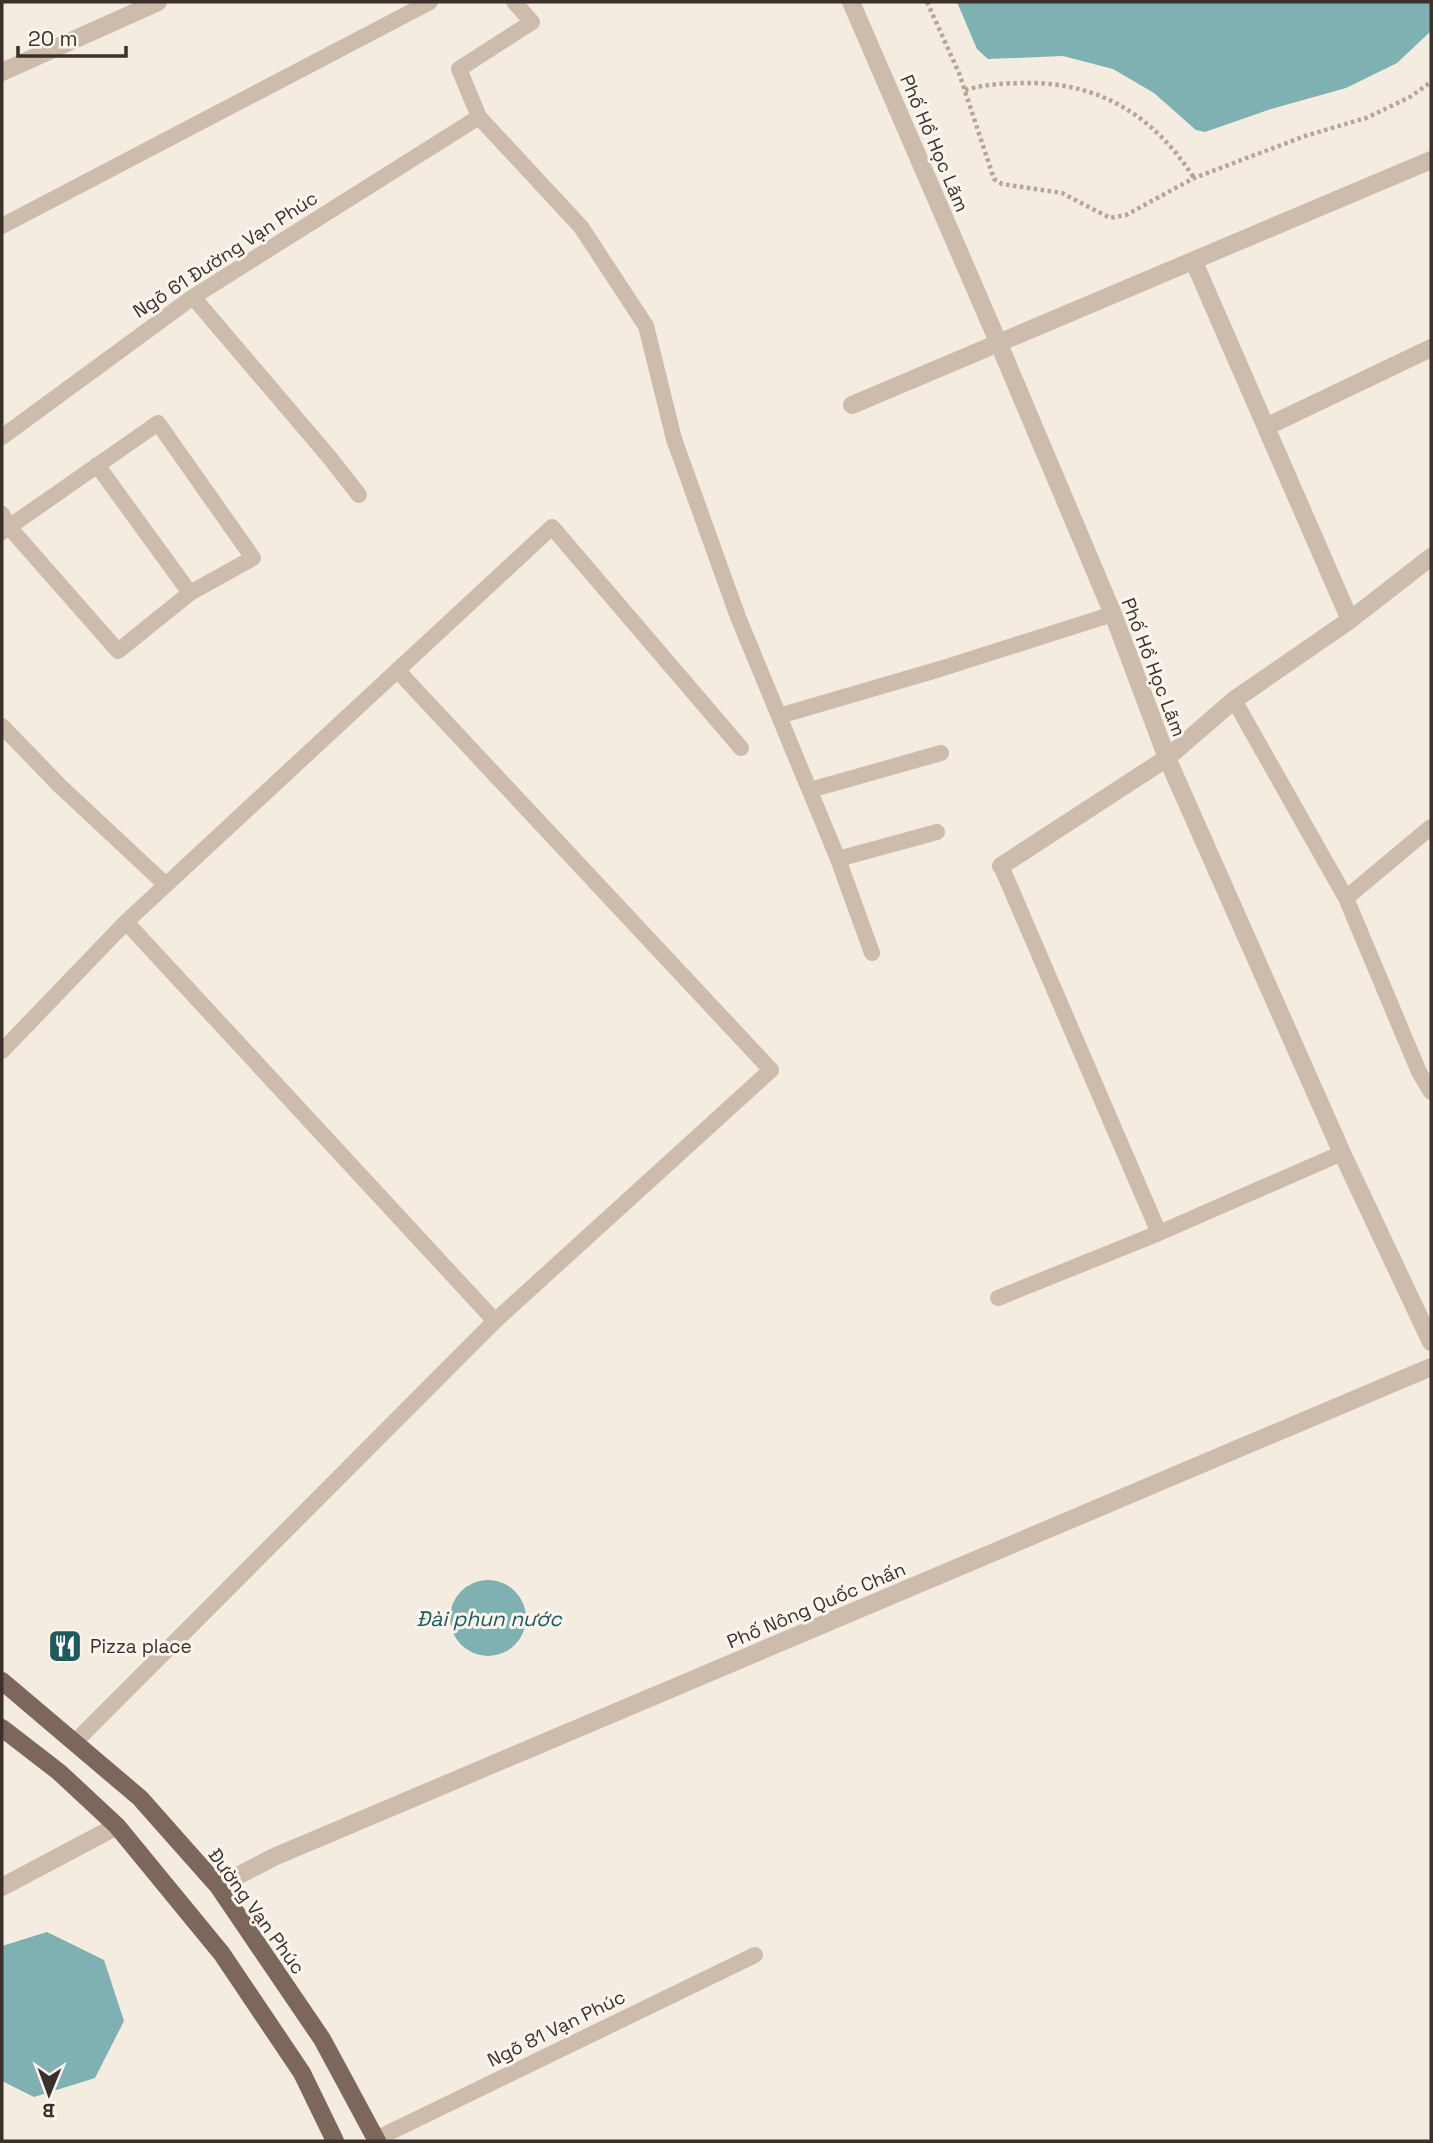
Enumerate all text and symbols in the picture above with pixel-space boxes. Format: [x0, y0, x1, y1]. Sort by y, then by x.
scale bar [18, 14, 126, 58]
text: 20 m [28, 25, 78, 52]
street label: Phố Hồ Học Lãm [894, 71, 975, 216]
street label: Ngõ 61 Đường Vạn Phúc [128, 185, 322, 324]
street label: Phố Hồ Học Lãm [1116, 594, 1192, 740]
street label: Phố Nông Quốc Chấn [723, 1557, 909, 1654]
water label: Đài phun nước [416, 1605, 563, 1632]
restaurant icon: Pizza place [46, 1627, 84, 1665]
place label: Pizza place [90, 1634, 192, 1659]
street label: Đường Vạn Phúc [203, 1843, 311, 1979]
street label: Ngõ 81 Vạn Phúc [483, 1984, 629, 2073]
north arrow [14, 2059, 84, 2129]
text: B [42, 2098, 55, 2123]

